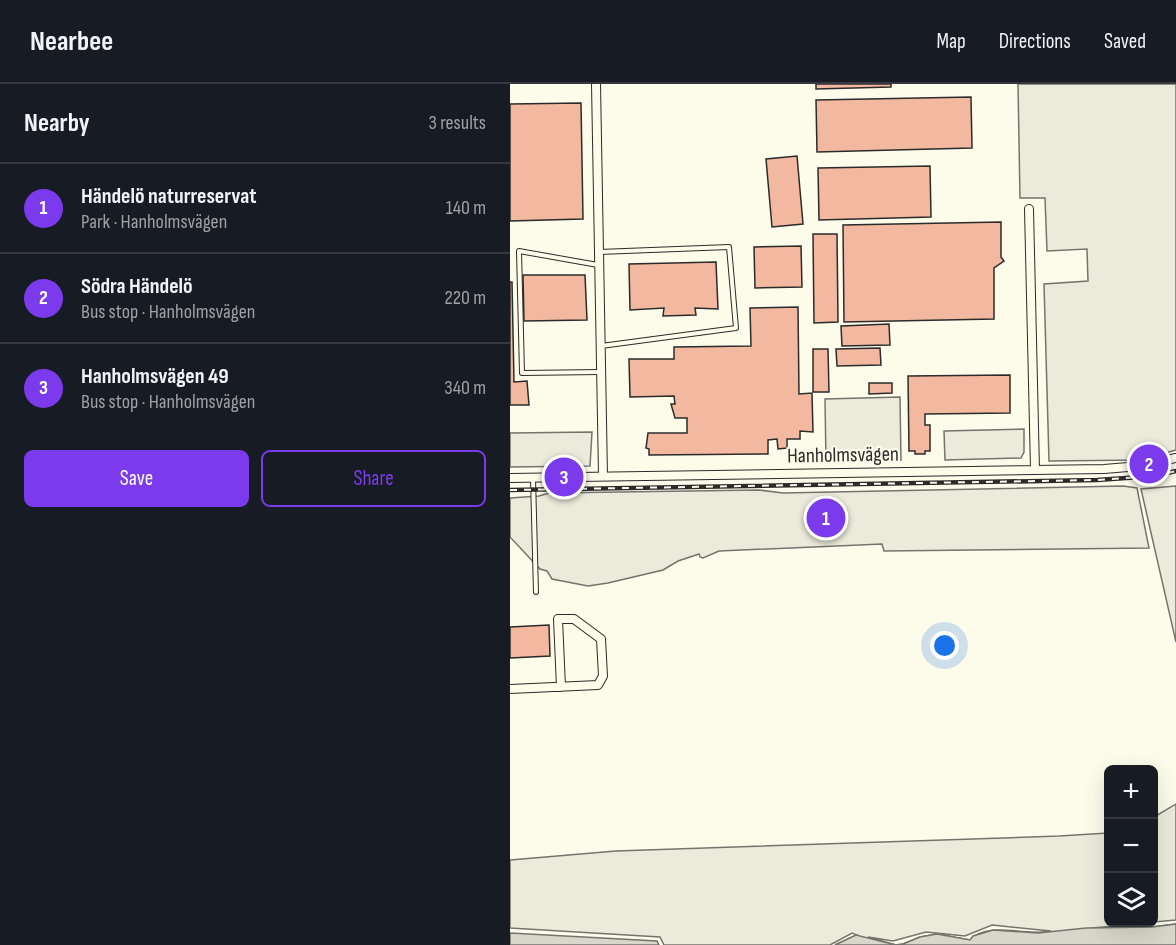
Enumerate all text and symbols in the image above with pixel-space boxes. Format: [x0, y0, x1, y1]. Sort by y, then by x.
text: Nearbee [30, 25, 113, 58]
text: Map [936, 29, 966, 54]
text: Directions [999, 29, 1071, 54]
text: Saved [1104, 29, 1146, 54]
text: Nearby [24, 108, 90, 139]
text: 3 results [429, 111, 486, 135]
text: Händelö naturreservat [81, 183, 256, 210]
text: 1 [40, 196, 47, 220]
text: 140 m [446, 196, 486, 220]
text: Park · Hanholmsvägen [81, 210, 227, 234]
text: Södra Händelö [81, 273, 193, 300]
text: 2 [39, 286, 48, 310]
text: 220 m [445, 286, 486, 310]
text: Bus stop · Hanholmsvägen [81, 300, 255, 324]
text: Hanholmsvägen 49 [81, 363, 229, 390]
text: 3 [39, 376, 48, 400]
text: 340 m [444, 376, 486, 400]
text: Bus stop · Hanholmsvägen [81, 390, 255, 414]
street label: Hanholmsvägen [787, 442, 899, 468]
pin: 2 [1130, 442, 1168, 487]
button: Save [24, 450, 249, 507]
button: Share [261, 450, 486, 507]
pin: 3 [544, 454, 584, 500]
pin: 1 [806, 496, 846, 540]
your location [930, 631, 959, 660]
map controls [1104, 765, 1158, 927]
button: + [1104, 765, 1158, 819]
button: − [1104, 819, 1158, 873]
button: layers [1104, 873, 1158, 927]

